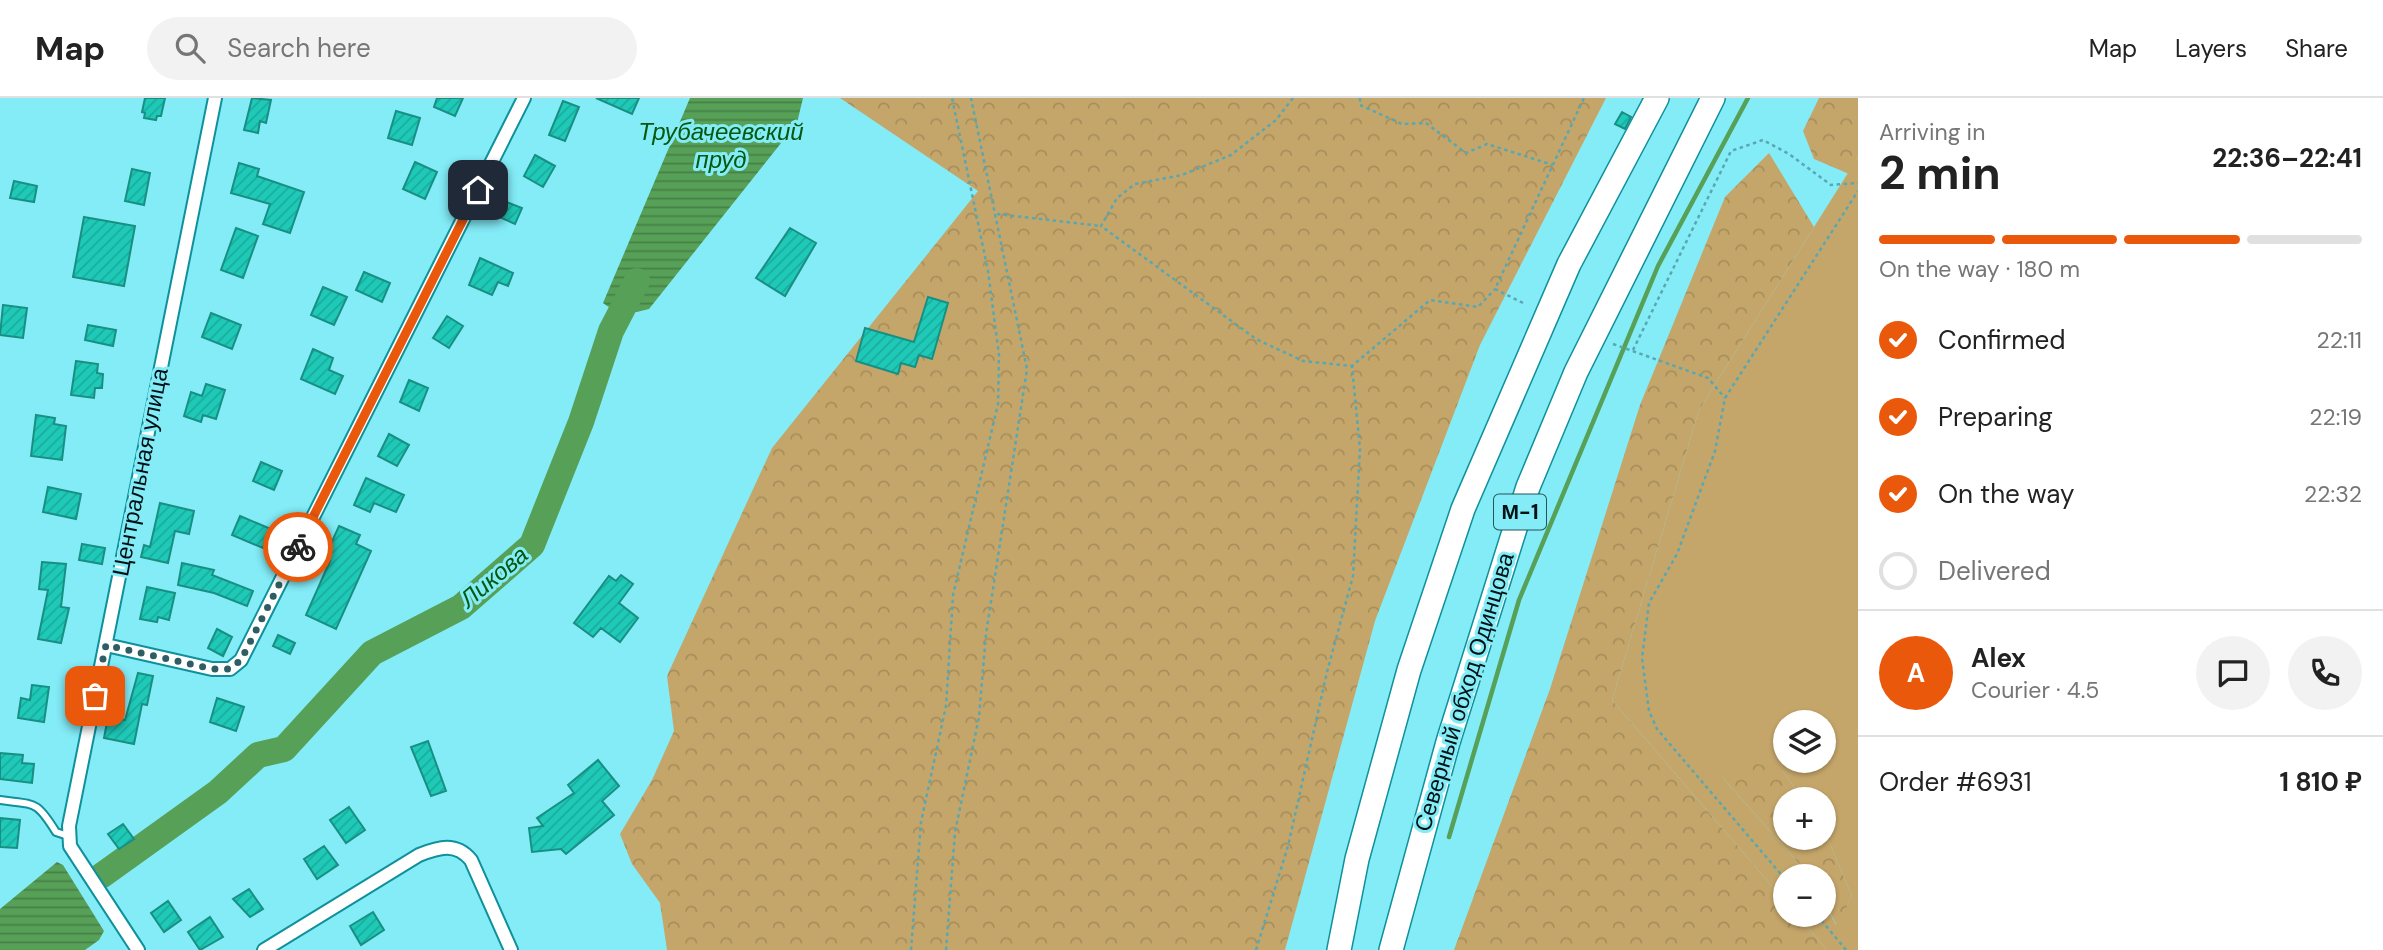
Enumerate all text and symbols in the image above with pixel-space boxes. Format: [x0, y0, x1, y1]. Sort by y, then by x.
search box [147, 17, 637, 80]
text: Map [35, 27, 105, 70]
icon: search [171, 29, 209, 67]
text: Search here [227, 31, 371, 65]
text: Map [2089, 33, 2137, 64]
text: Layers [2175, 33, 2247, 64]
text: Share [2285, 33, 2348, 64]
water label: Трубачеевский пруд [638, 116, 804, 175]
text: Arriving in [1879, 117, 1985, 147]
text: 22:36–22:41 [2212, 141, 2362, 175]
text: 2 min [1879, 143, 2001, 203]
pin [448, 160, 508, 220]
icon: home [459, 171, 497, 209]
text: On the way · 180 m [1879, 254, 2080, 284]
icon: check [1879, 321, 1917, 359]
text: Confirmed [1938, 323, 2065, 357]
text: 22:11 [2317, 325, 2362, 355]
street label: Центральная улица [105, 365, 175, 579]
icon: check [1879, 398, 1917, 436]
text: Preparing [1938, 400, 2053, 434]
text: 22:19 [2309, 402, 2362, 432]
icon: check [1879, 475, 1917, 513]
text: On the way [1938, 477, 2074, 511]
text: 22:32 [2304, 479, 2362, 509]
road number: М-1 [1494, 494, 1546, 530]
courier [263, 512, 333, 582]
icon: bike [279, 528, 317, 566]
water label: Ликова [452, 539, 534, 615]
street label: Северный обход Одинцова [1407, 549, 1521, 835]
text: Delivered [1938, 554, 2051, 588]
button: chat [2196, 636, 2270, 710]
button: phone [2288, 636, 2362, 710]
text: Alex [1971, 641, 2026, 675]
text: A [1907, 656, 1925, 690]
pin [65, 666, 125, 726]
text: Courier · 4.5 [1971, 675, 2099, 705]
icon: bag [76, 677, 114, 715]
map controls [1773, 710, 1836, 927]
button: layers [1773, 710, 1836, 773]
text: Order #6931 [1879, 765, 2032, 799]
text: 1 810 ₽ [2280, 765, 2362, 799]
button: + [1773, 787, 1836, 850]
button: − [1773, 864, 1836, 927]

